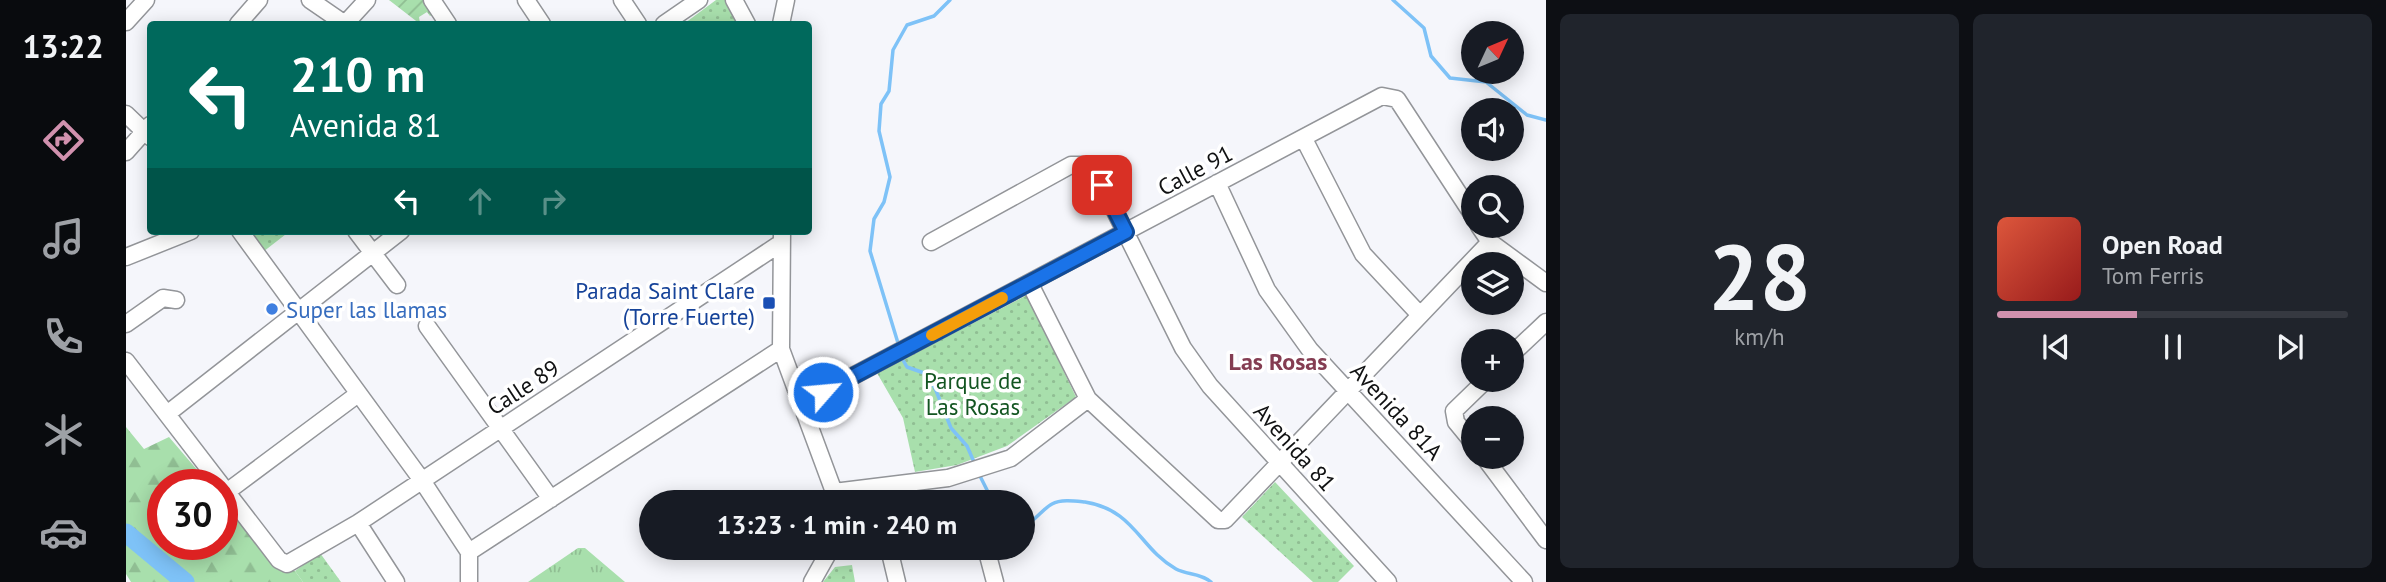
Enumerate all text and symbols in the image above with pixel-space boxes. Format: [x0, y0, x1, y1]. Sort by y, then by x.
north arrow [1461, 21, 1524, 84]
map controls [1461, 21, 1524, 469]
text: 13:22 [22, 25, 104, 67]
text: 210 m [290, 42, 425, 106]
icon: left [175, 49, 266, 140]
button: sound [1461, 98, 1524, 161]
text: Avenida 81 [290, 104, 442, 146]
icon: directions [39, 116, 88, 165]
street label: Calle 91 [1153, 138, 1237, 202]
pin [1072, 155, 1132, 215]
icon: arrive [1083, 166, 1121, 204]
button: search [1461, 175, 1524, 238]
icon: left [388, 182, 426, 220]
icon: ahead [461, 182, 499, 220]
icon: right [534, 182, 572, 220]
icon: music [39, 214, 88, 263]
text: 28 [1708, 217, 1811, 335]
text: Open Road [2102, 228, 2223, 261]
button: layers [1461, 252, 1524, 315]
text: Tom Ferris [2102, 261, 2204, 290]
place label: Parada Saint Clare (Torre Fuerte) [575, 276, 755, 331]
place label: Super las llamas [286, 295, 447, 324]
marker: Parada Saint Clare (Torre Fuerte) [761, 295, 777, 311]
marker: Super las llamas [264, 301, 280, 317]
icon: phone [39, 312, 88, 361]
text: km/h [1734, 322, 1785, 351]
icon: previous [2037, 328, 2075, 366]
icon: pause [2154, 328, 2192, 366]
icon: next [2271, 328, 2309, 366]
button: + [1461, 329, 1524, 392]
district label: Las Rosas [1229, 346, 1327, 377]
street label: Calle 89 [481, 353, 565, 421]
position arrow [786, 355, 860, 429]
street label: Avenida 81A [1345, 356, 1450, 466]
park label: Parque de Las Rosas [924, 366, 1022, 421]
street label: Avenida 81 [1248, 397, 1342, 497]
button: − [1461, 406, 1524, 469]
icon: climate [39, 410, 88, 459]
speed limit sign: 30 [147, 469, 238, 560]
icon: car [39, 508, 88, 557]
text: 13:23 · 1 min · 240 m [717, 508, 957, 541]

